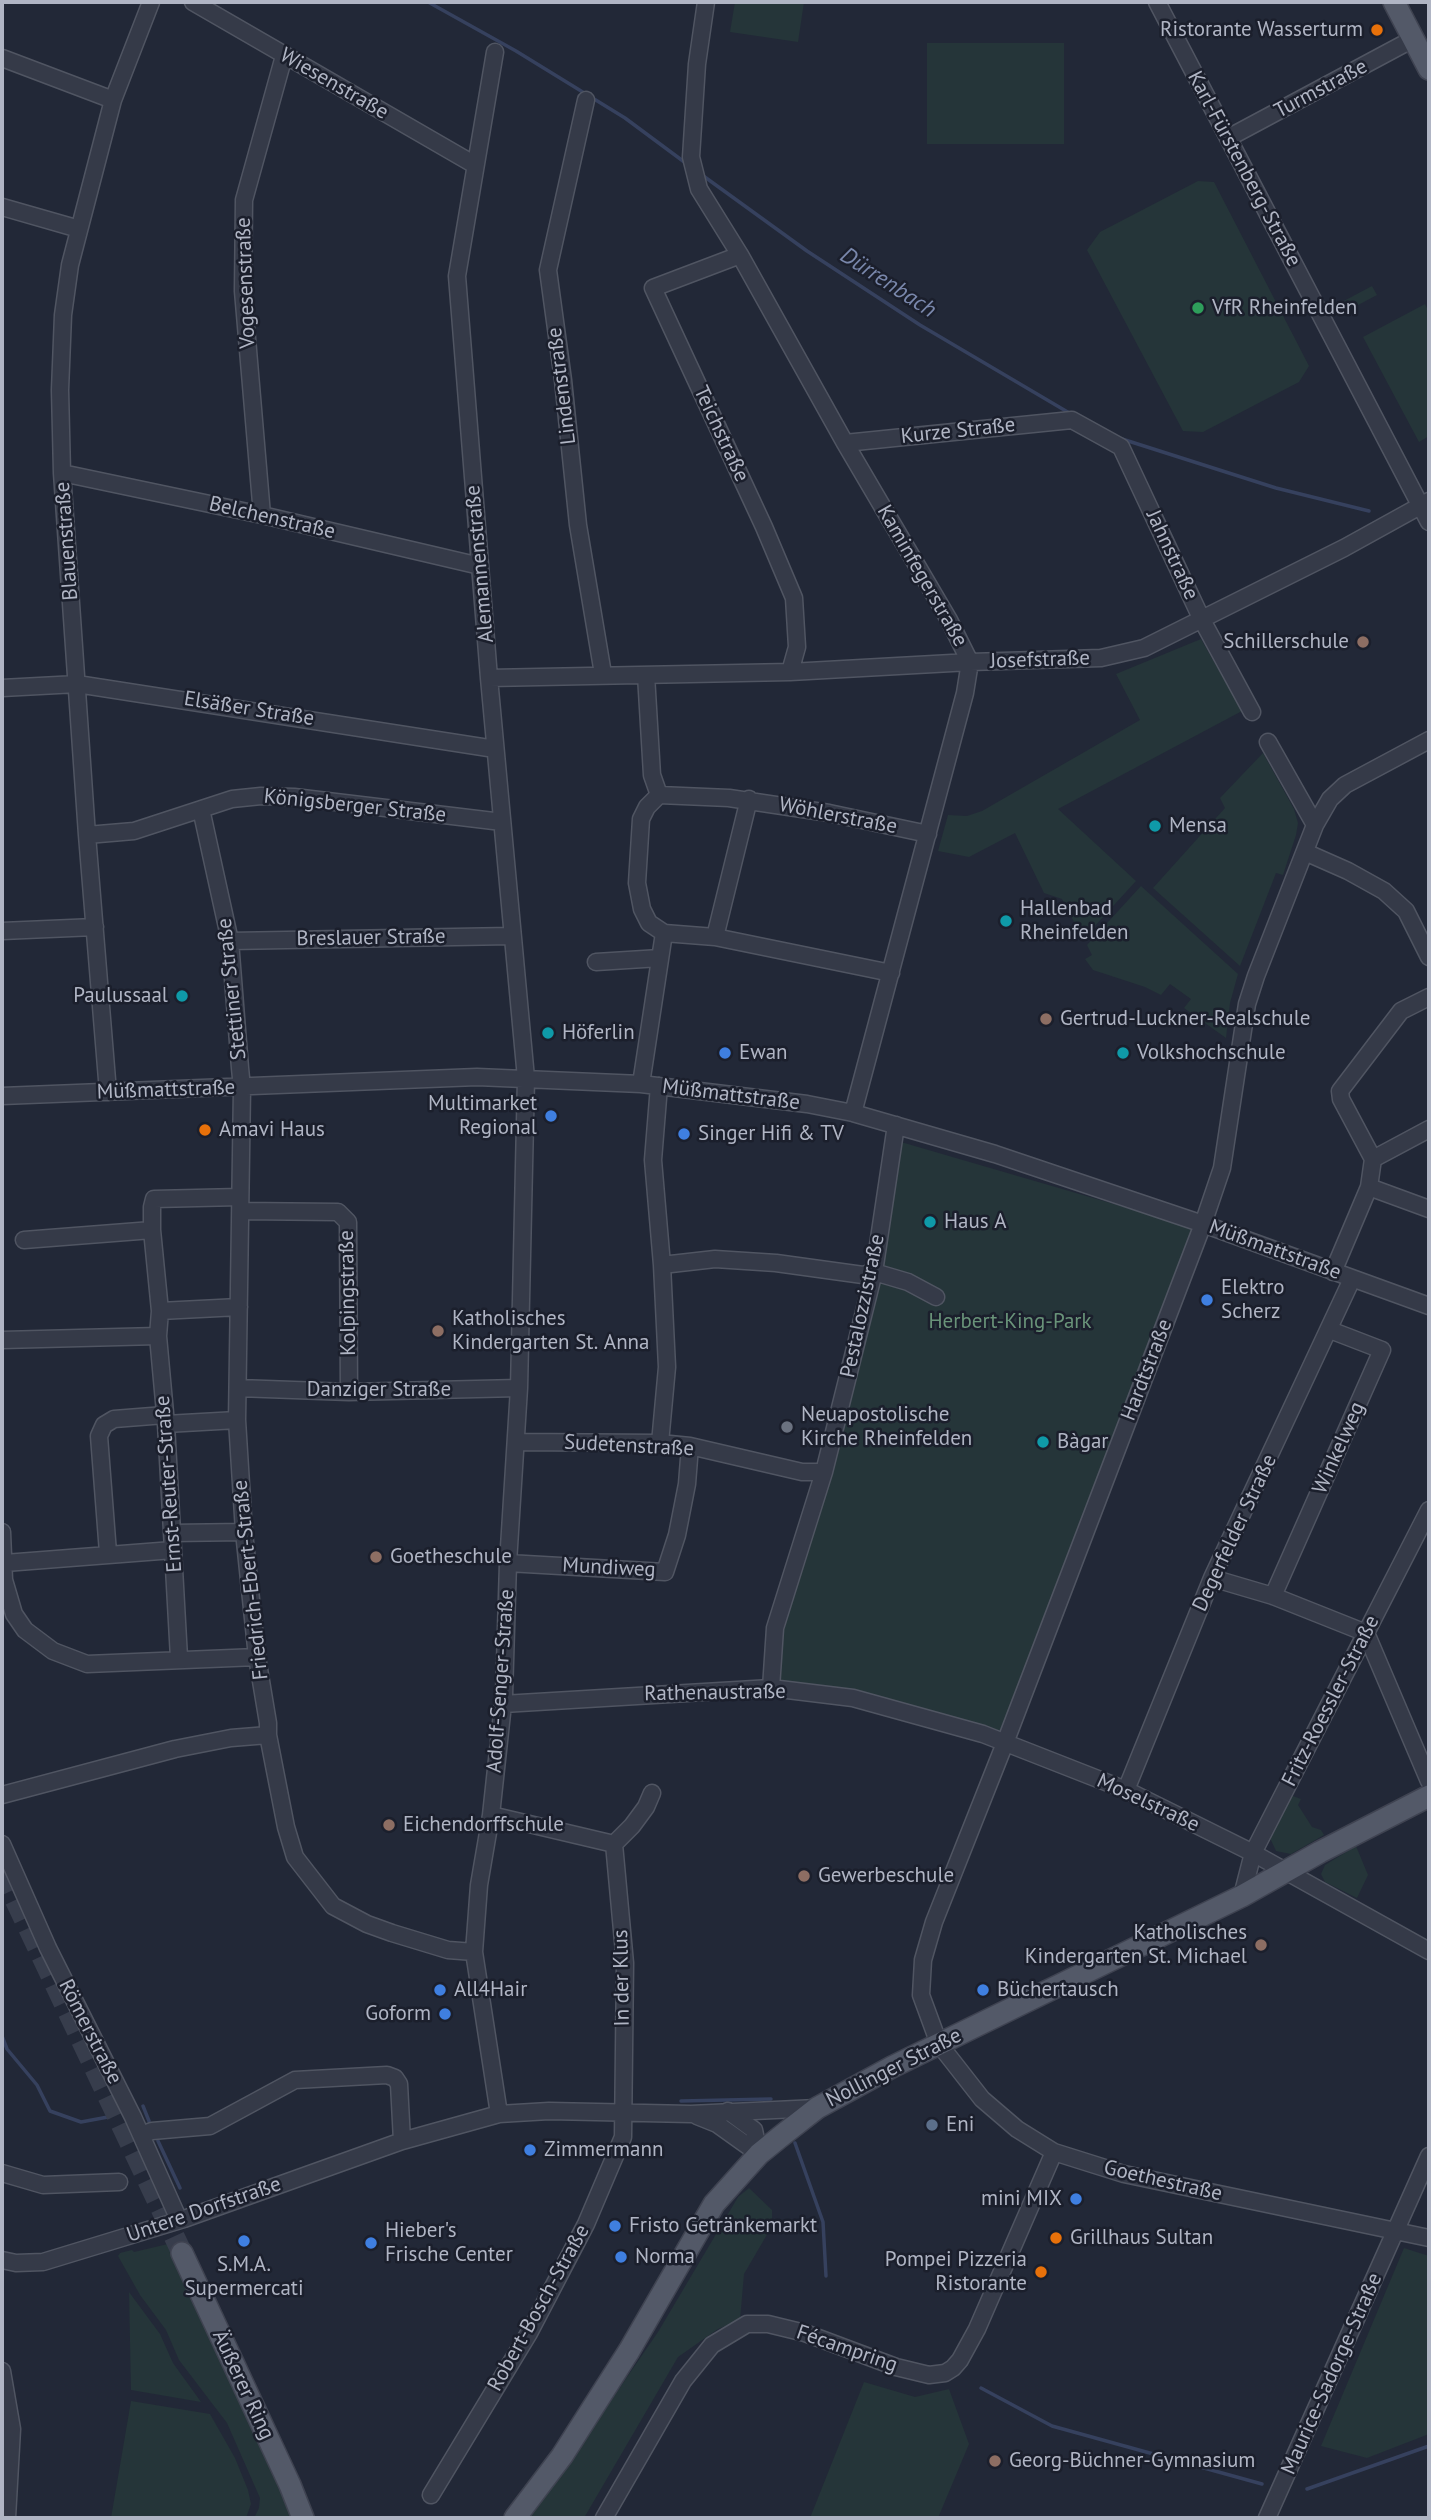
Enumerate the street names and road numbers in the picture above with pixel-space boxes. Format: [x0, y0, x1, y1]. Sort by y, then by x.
street label: Wiesenstraße [275, 43, 393, 125]
street label: Turmstraße [1270, 54, 1372, 124]
street label: Karl-Fürstenberg-Straße [1182, 67, 1306, 271]
street label: Vogesenstraße [231, 217, 261, 349]
street label: Lindenstraße [542, 326, 582, 446]
street label: Teichstraße [688, 382, 754, 486]
street label: Kurze Straße [900, 412, 1016, 450]
street label: Blauenstraße [50, 481, 84, 601]
street label: Alemannenstraße [461, 484, 499, 644]
street label: Belchenstraße [206, 491, 338, 545]
street label: Kaminfegerstraße [871, 501, 973, 651]
street label: Jahnstraße [1140, 506, 1204, 604]
street label: Josefstraße [989, 646, 1091, 674]
street label: Elsäßer Straße [182, 686, 316, 732]
street label: Königsberger Straße [263, 784, 447, 828]
street label: Wöhlerstraße [777, 792, 899, 840]
street label: Stettiner Straße [212, 917, 252, 1061]
street label: Breslauer Straße [296, 924, 446, 952]
street label: Müßmattstraße [661, 1074, 801, 1116]
street label: Müßmattstraße [96, 1075, 236, 1105]
street label: Müßmattstraße [1206, 1214, 1344, 1286]
street label: Kolpingstraße [334, 1230, 362, 1356]
street label: Pestalozzistraße [835, 1232, 891, 1380]
street label: Hardtstraße [1116, 1316, 1178, 1424]
street label: Danziger Straße [307, 1377, 451, 1403]
street label: Ernst-Reuter-Straße [150, 1395, 188, 1573]
street label: Winkelweg [1308, 1398, 1370, 1498]
street label: Sudetenstraße [563, 1430, 695, 1462]
street label: Degerfelder Straße [1188, 1451, 1282, 1615]
street label: Friedrich-Ebert-Straße [228, 1479, 274, 1681]
street label: Mundiweg [562, 1553, 656, 1583]
street label: Adolf-Senger-Straße [482, 1588, 520, 1774]
street label: Fritz-Roessler-Straße [1277, 1611, 1385, 1791]
street label: Rathenaustraße [644, 1679, 786, 1707]
street label: Moselstraße [1093, 1768, 1203, 1838]
street label: In der Klus [609, 1929, 635, 2027]
street label: Römerstraße [53, 1975, 127, 2089]
street label: Nollinger Straße [822, 2023, 966, 2113]
street label: Goethestraße [1101, 2155, 1225, 2207]
street label: Untere Dorfstraße [124, 2172, 284, 2248]
street label: Robert-Bosch-Straße [483, 2220, 595, 2396]
street label: Maurice-Sadorge-Straße [1276, 2269, 1388, 2479]
street label: Fécampring [793, 2320, 901, 2378]
street label: Äußerer Ring [207, 2326, 279, 2444]

